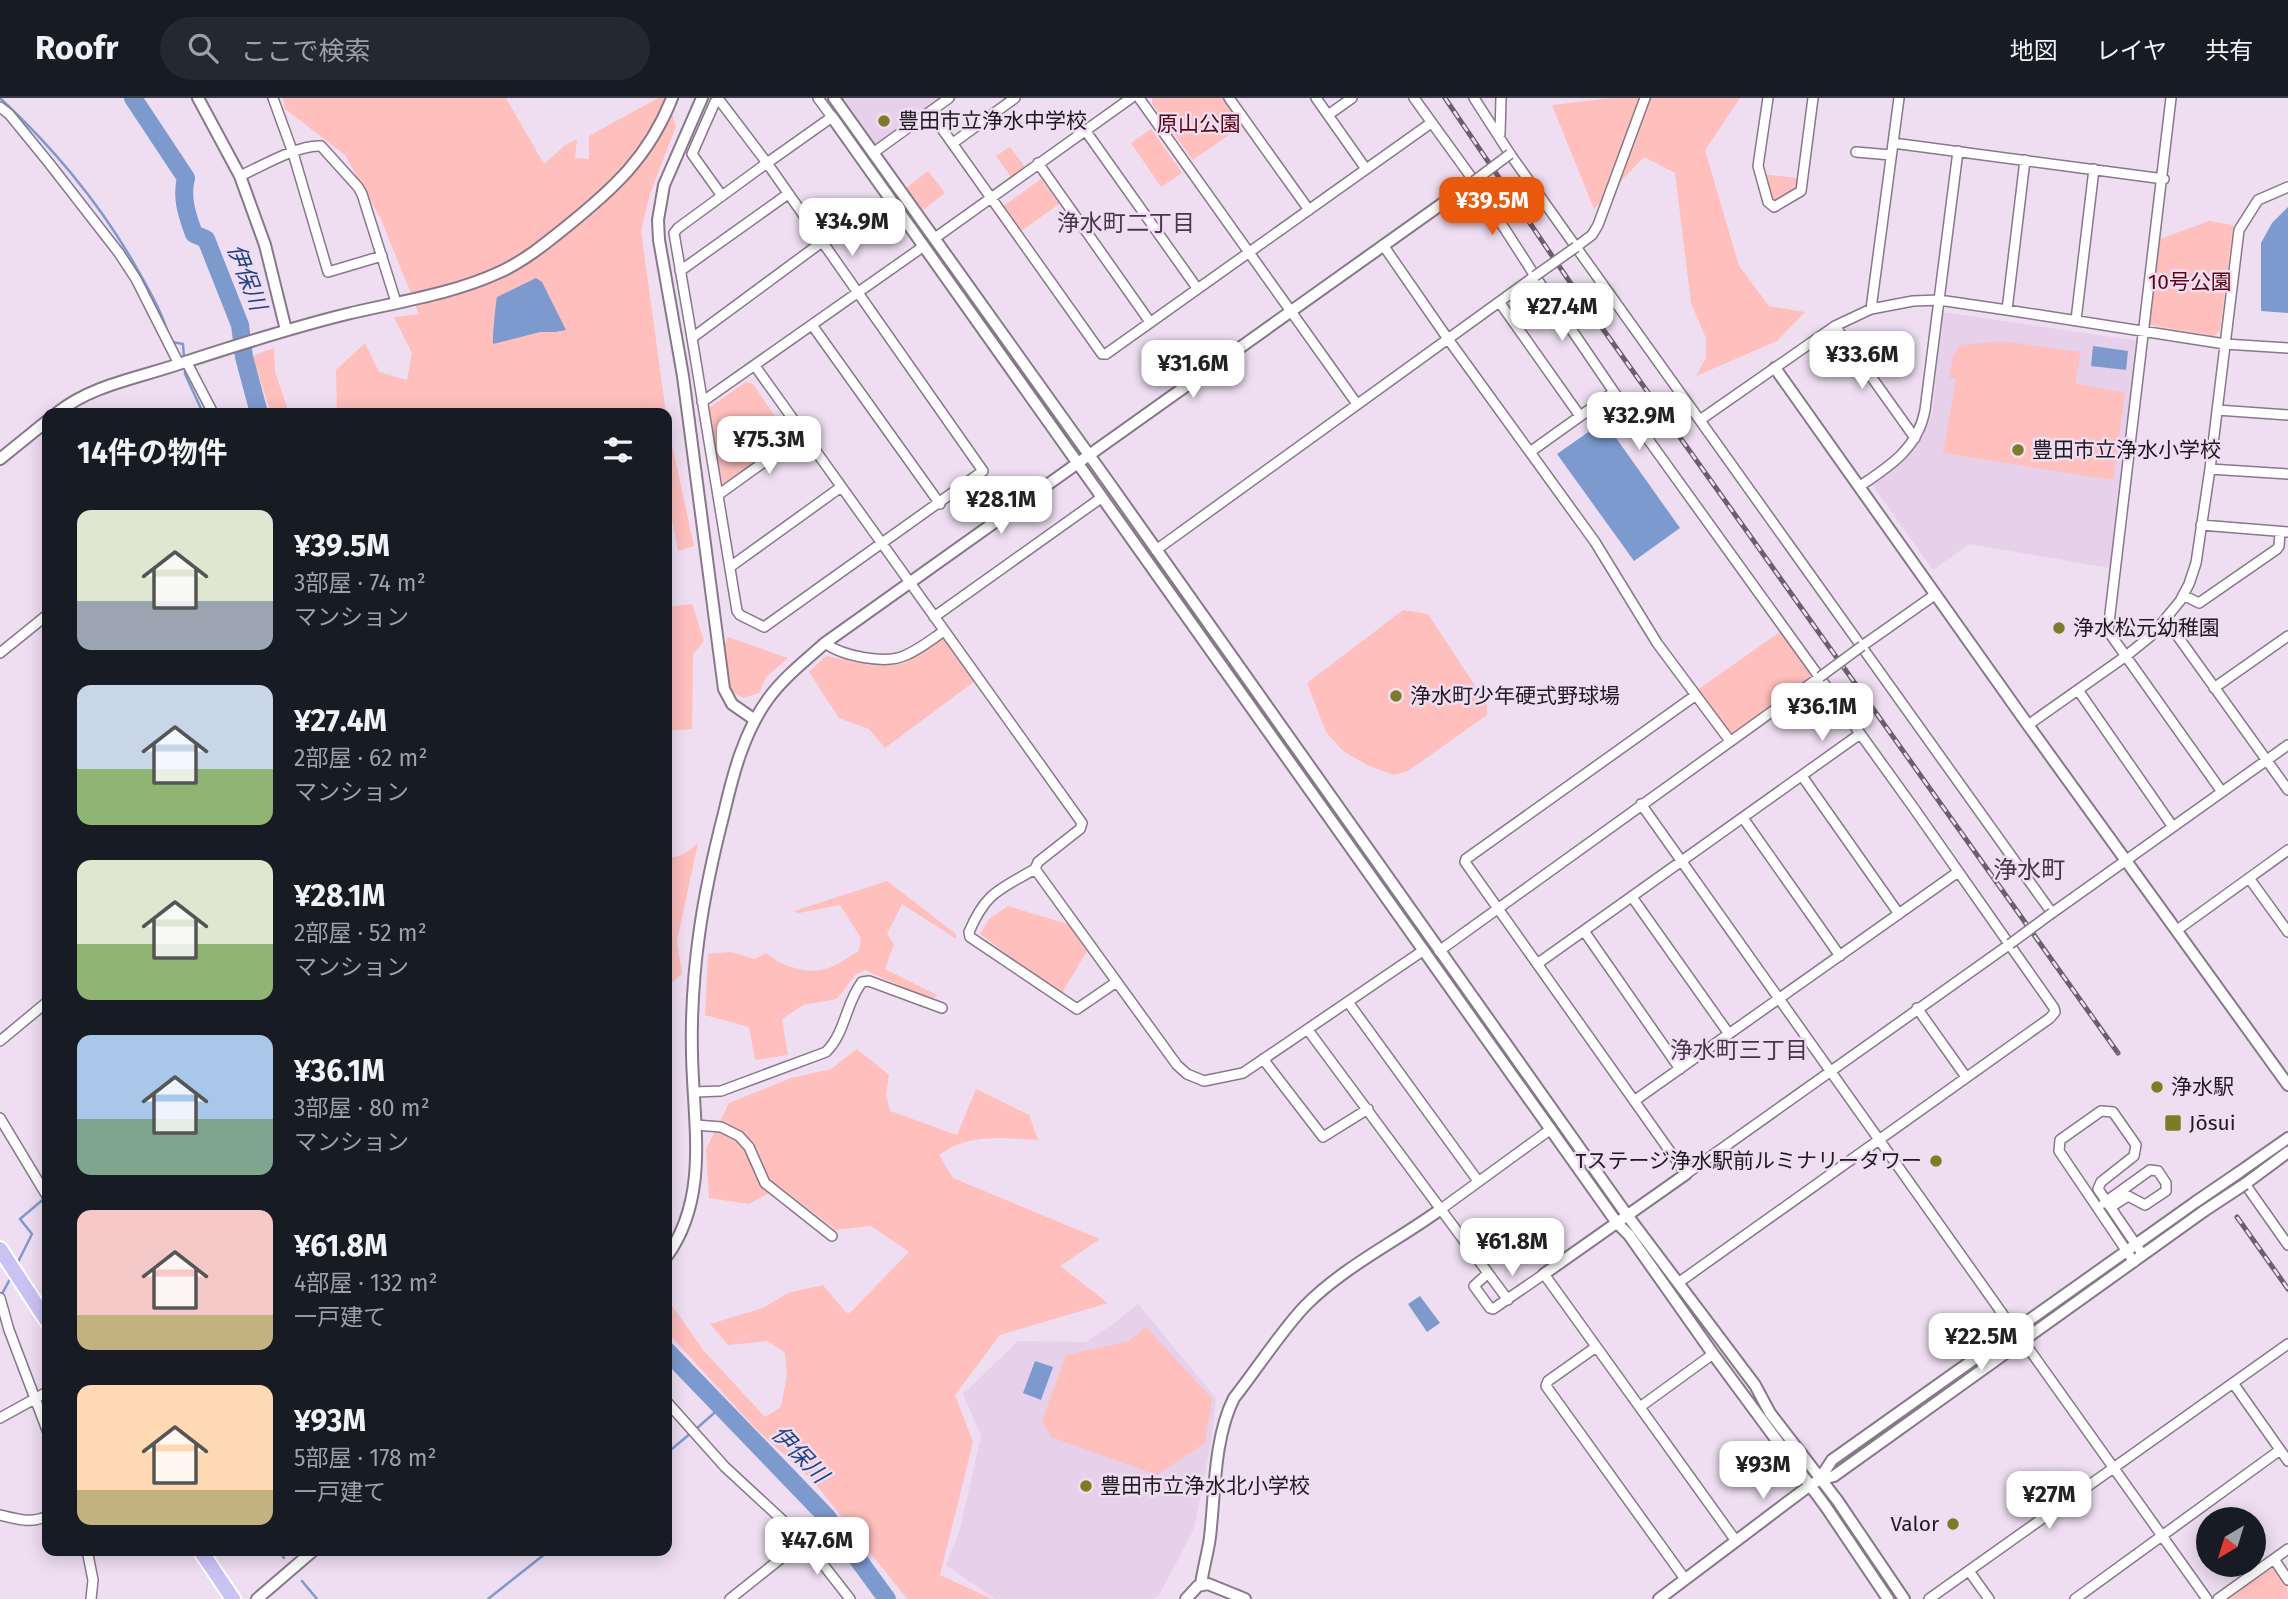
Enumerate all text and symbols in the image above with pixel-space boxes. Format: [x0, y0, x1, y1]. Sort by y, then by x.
search box [160, 17, 650, 80]
text: Roofr [35, 28, 118, 68]
icon: search [184, 29, 222, 67]
text: ここで検索 [240, 36, 370, 67]
text: 地図 [2010, 37, 2058, 65]
text: レイヤ [2096, 37, 2167, 65]
text: 共有 [2205, 37, 2253, 65]
place label: 豊田市立浄水中学校 [898, 108, 1087, 134]
park label: 原山公園 [1157, 111, 1241, 137]
marker: 豊田市立浄水中学校 [876, 113, 892, 129]
pin: ¥39.5M [1435, 178, 1549, 237]
text: ¥39.5M [1455, 186, 1529, 214]
pin: ¥34.9M [795, 198, 909, 258]
text: ¥34.9M [815, 207, 889, 235]
district label: 浄水町二丁目 [1057, 209, 1195, 237]
water label: 伊保川 [222, 240, 274, 317]
park label: 10号公園 [2148, 269, 2232, 295]
pin: ¥27.4M [1505, 284, 1619, 343]
text: ¥27.4M [1526, 292, 1598, 320]
pin: ¥33.6M [1805, 331, 1919, 391]
text: ¥33.6M [1826, 340, 1898, 368]
pin: ¥31.6M [1136, 341, 1250, 400]
text: ¥31.6M [1157, 349, 1229, 377]
pin: ¥32.9M [1582, 392, 1696, 452]
text: ¥32.9M [1603, 401, 1675, 429]
pin: ¥75.3M [712, 416, 826, 476]
text: ¥75.3M [733, 425, 805, 453]
icon: filters [599, 431, 637, 469]
text: 14件の物件 [77, 435, 228, 471]
place label: 豊田市立浄水小学校 [2032, 437, 2221, 463]
marker: 豊田市立浄水小学校 [2010, 442, 2026, 458]
pin: ¥28.1M [944, 476, 1058, 536]
text: ¥28.1M [966, 485, 1036, 513]
text: ¥39.5M [294, 528, 390, 564]
icon: home [133, 538, 217, 622]
text: 3部屋 · 74 m² [294, 569, 426, 597]
text: マンション [294, 603, 409, 631]
place label: 浄水松元幼稚園 [2073, 615, 2220, 641]
marker: 浄水松元幼稚園 [2051, 620, 2067, 636]
place label: 浄水町少年硬式野球場 [1410, 683, 1620, 709]
pin: ¥36.1M [1765, 684, 1879, 743]
marker: 浄水町少年硬式野球場 [1388, 688, 1404, 704]
text: ¥36.1M [1787, 692, 1857, 720]
text: ¥27.4M [294, 703, 387, 739]
icon: home [133, 713, 217, 797]
text: 2部屋 · 62 m² [294, 744, 427, 772]
text: マンション [294, 778, 409, 806]
district label: 浄水町 [1993, 856, 2065, 884]
text: ¥28.1M [294, 878, 385, 914]
icon: home [133, 888, 217, 972]
text: 2部屋 · 52 m² [294, 919, 427, 947]
text: マンション [294, 953, 409, 981]
district label: 浄水町三丁目 [1670, 1036, 1808, 1064]
text: ¥36.1M [294, 1053, 385, 1089]
icon: home [133, 1063, 217, 1147]
place label: 浄水駅 [2171, 1074, 2234, 1100]
marker: 浄水駅 [2149, 1079, 2165, 1095]
text: 3部屋 · 80 m² [294, 1094, 430, 1122]
place label: Jōsui [2189, 1110, 2236, 1136]
marker: Jōsui [2163, 1113, 2183, 1133]
text: マンション [294, 1128, 409, 1156]
place label: Tステージ浄水駅前ルミナリータワー [1576, 1148, 1922, 1174]
marker: Tステージ浄水駅前ルミナリータワー [1928, 1153, 1944, 1169]
pin: ¥61.8M [1455, 1218, 1569, 1278]
text: ¥61.8M [1476, 1227, 1548, 1255]
text: ¥61.8M [294, 1228, 388, 1264]
icon: home [133, 1238, 217, 1322]
text: 4部屋 · 132 m² [294, 1269, 437, 1297]
text: 一戸建て [294, 1303, 386, 1331]
pin: ¥22.5M [1924, 1314, 2038, 1373]
text: ¥22.5M [1945, 1322, 2017, 1350]
text: ¥93M [294, 1403, 366, 1439]
icon: home [133, 1413, 217, 1497]
water label: 伊保川 [766, 1419, 836, 1491]
pin: ¥93M [1722, 1442, 1804, 1501]
text: 5部屋 · 178 m² [294, 1444, 437, 1472]
text: ¥93M [1735, 1450, 1791, 1478]
pin: ¥27M [2008, 1472, 2090, 1531]
place label: 豊田市立浄水北小学校 [1100, 1473, 1310, 1499]
text: 一戸建て [294, 1478, 386, 1506]
marker: 豊田市立浄水北小学校 [1078, 1478, 1094, 1494]
text: ¥27M [2022, 1480, 2076, 1508]
north arrow [2196, 1507, 2266, 1577]
map controls [2196, 1507, 2266, 1577]
place label: Valor [1891, 1511, 1939, 1537]
marker: Valor [1945, 1516, 1961, 1532]
pin: ¥47.6M [760, 1518, 874, 1577]
text: ¥47.6M [781, 1526, 853, 1554]

